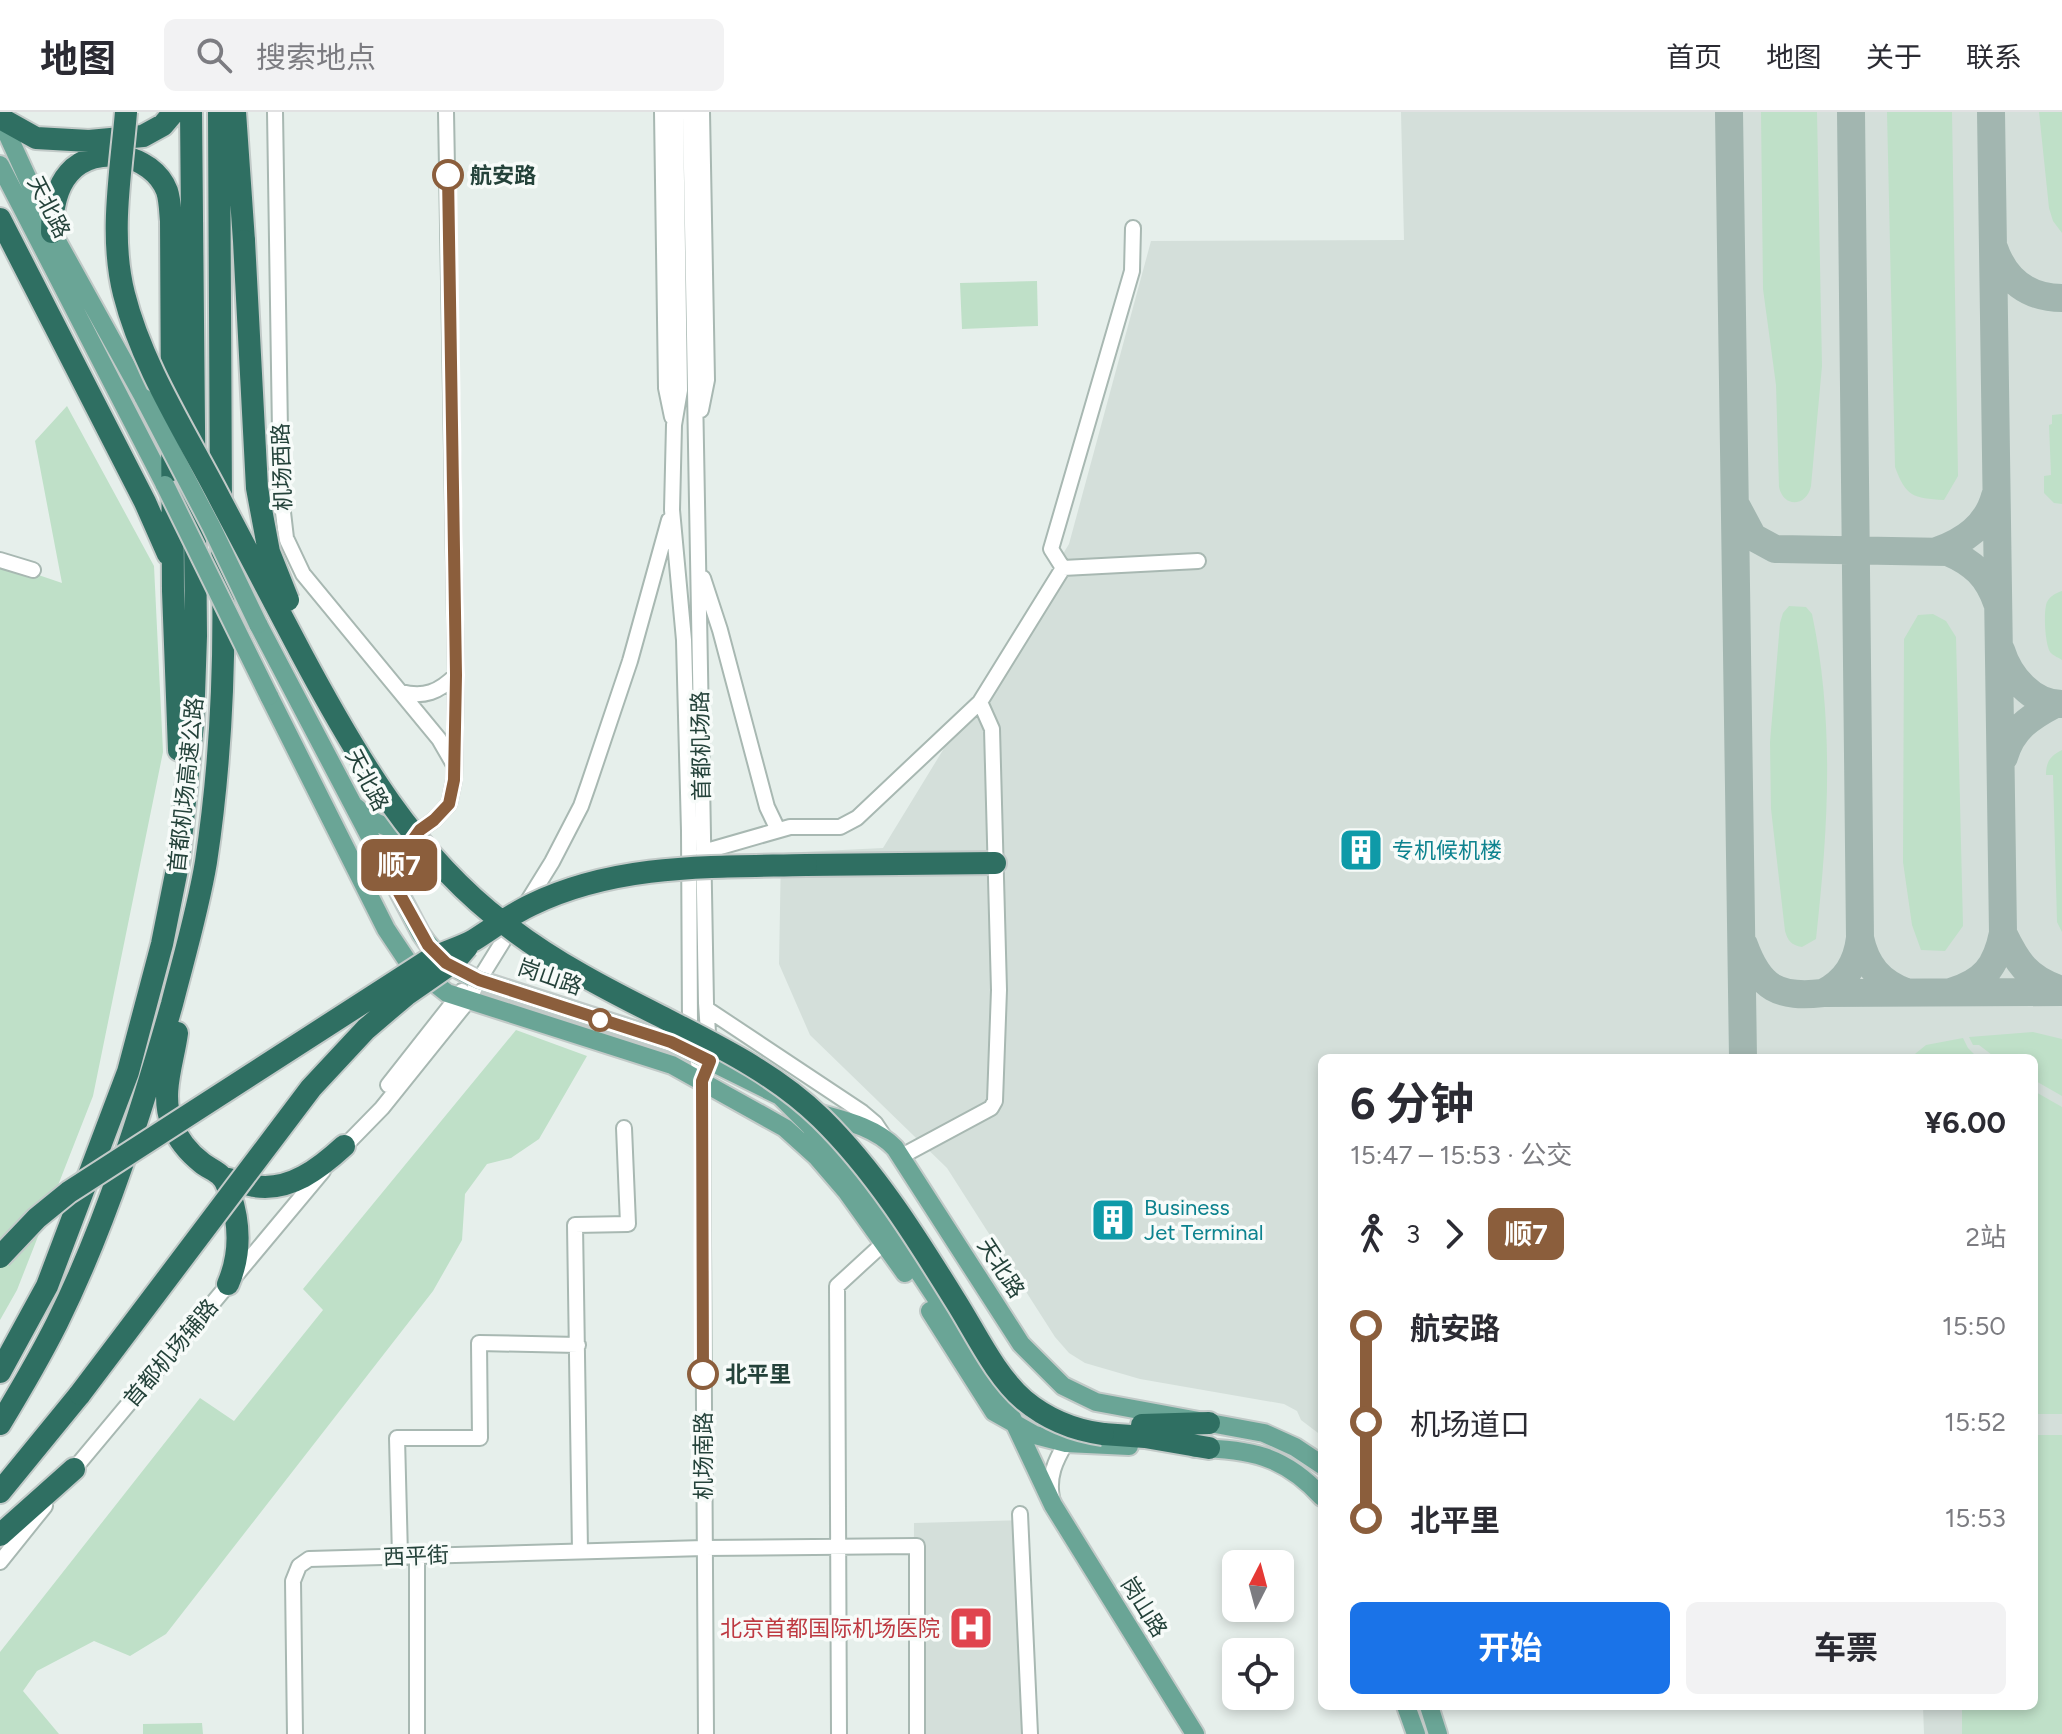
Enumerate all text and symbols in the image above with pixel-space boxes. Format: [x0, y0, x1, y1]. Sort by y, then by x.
search box [164, 19, 724, 91]
icon: search [192, 33, 236, 77]
text: 地图 [40, 36, 116, 82]
text: 搜索地点 [256, 39, 376, 76]
text: 首页 [1666, 40, 1722, 74]
text: 地图 [1766, 40, 1822, 74]
text: 关于 [1866, 40, 1922, 74]
text: 联系 [1966, 40, 2022, 74]
marker: 航安路 [433, 160, 463, 190]
place label: 航安路 [470, 162, 536, 189]
street label: 天北路 [22, 171, 76, 243]
street label: 机场西路 [267, 423, 297, 511]
street label: 首都机场路 [687, 691, 715, 801]
street label: 首都机场高速公路 [163, 696, 209, 874]
street label: 天北路 [340, 745, 394, 815]
building icon: 专机候机楼 [1337, 826, 1385, 874]
place label: 专机候机楼 [1392, 837, 1502, 864]
line badge: 顺7 [363, 839, 435, 891]
text: 顺7 [377, 848, 421, 882]
street label: 岗山路 [514, 953, 586, 1001]
unlabelled marker [589, 1009, 611, 1031]
text: 6 分钟 [1350, 1077, 1474, 1130]
text: ¥6.00 [1924, 1104, 2006, 1141]
text: 15:47 – 15:53 · 公交 [1350, 1139, 1572, 1171]
place label: Business Jet Terminal [1144, 1194, 1264, 1246]
building icon: Business Jet Terminal [1089, 1196, 1137, 1244]
icon: walk [1350, 1212, 1394, 1256]
icon: forward [1432, 1212, 1476, 1256]
text: 顺7 [1504, 1217, 1548, 1251]
text: 3 [1406, 1218, 1420, 1250]
text: 2站 [1965, 1221, 2006, 1253]
street label: 天北路 [972, 1233, 1030, 1303]
street label: 首都机场辅路 [118, 1294, 224, 1412]
text: 航安路 [1410, 1310, 1500, 1347]
text: 15:50 [1942, 1310, 2006, 1342]
marker: 北平里 [688, 1359, 718, 1389]
place label: 北平里 [725, 1361, 791, 1388]
text: 机场道口 [1410, 1406, 1530, 1443]
text: 15:52 [1944, 1406, 2006, 1438]
street label: 机场南路 [690, 1412, 717, 1500]
text: 北平里 [1410, 1502, 1500, 1539]
text: 15:53 [1945, 1502, 2006, 1534]
street label: 西平街 [383, 1541, 449, 1571]
north arrow [1222, 1550, 1294, 1622]
map controls [1222, 1550, 1294, 1710]
street label: 岗山路 [1115, 1572, 1173, 1642]
button: 开始 [1350, 1602, 1670, 1694]
button: 车票 [1686, 1602, 2006, 1694]
hospital icon: 北京首都国际机场医院 [947, 1604, 995, 1652]
place label: 北京首都国际机场医院 [720, 1615, 940, 1642]
button: locate [1222, 1638, 1294, 1710]

